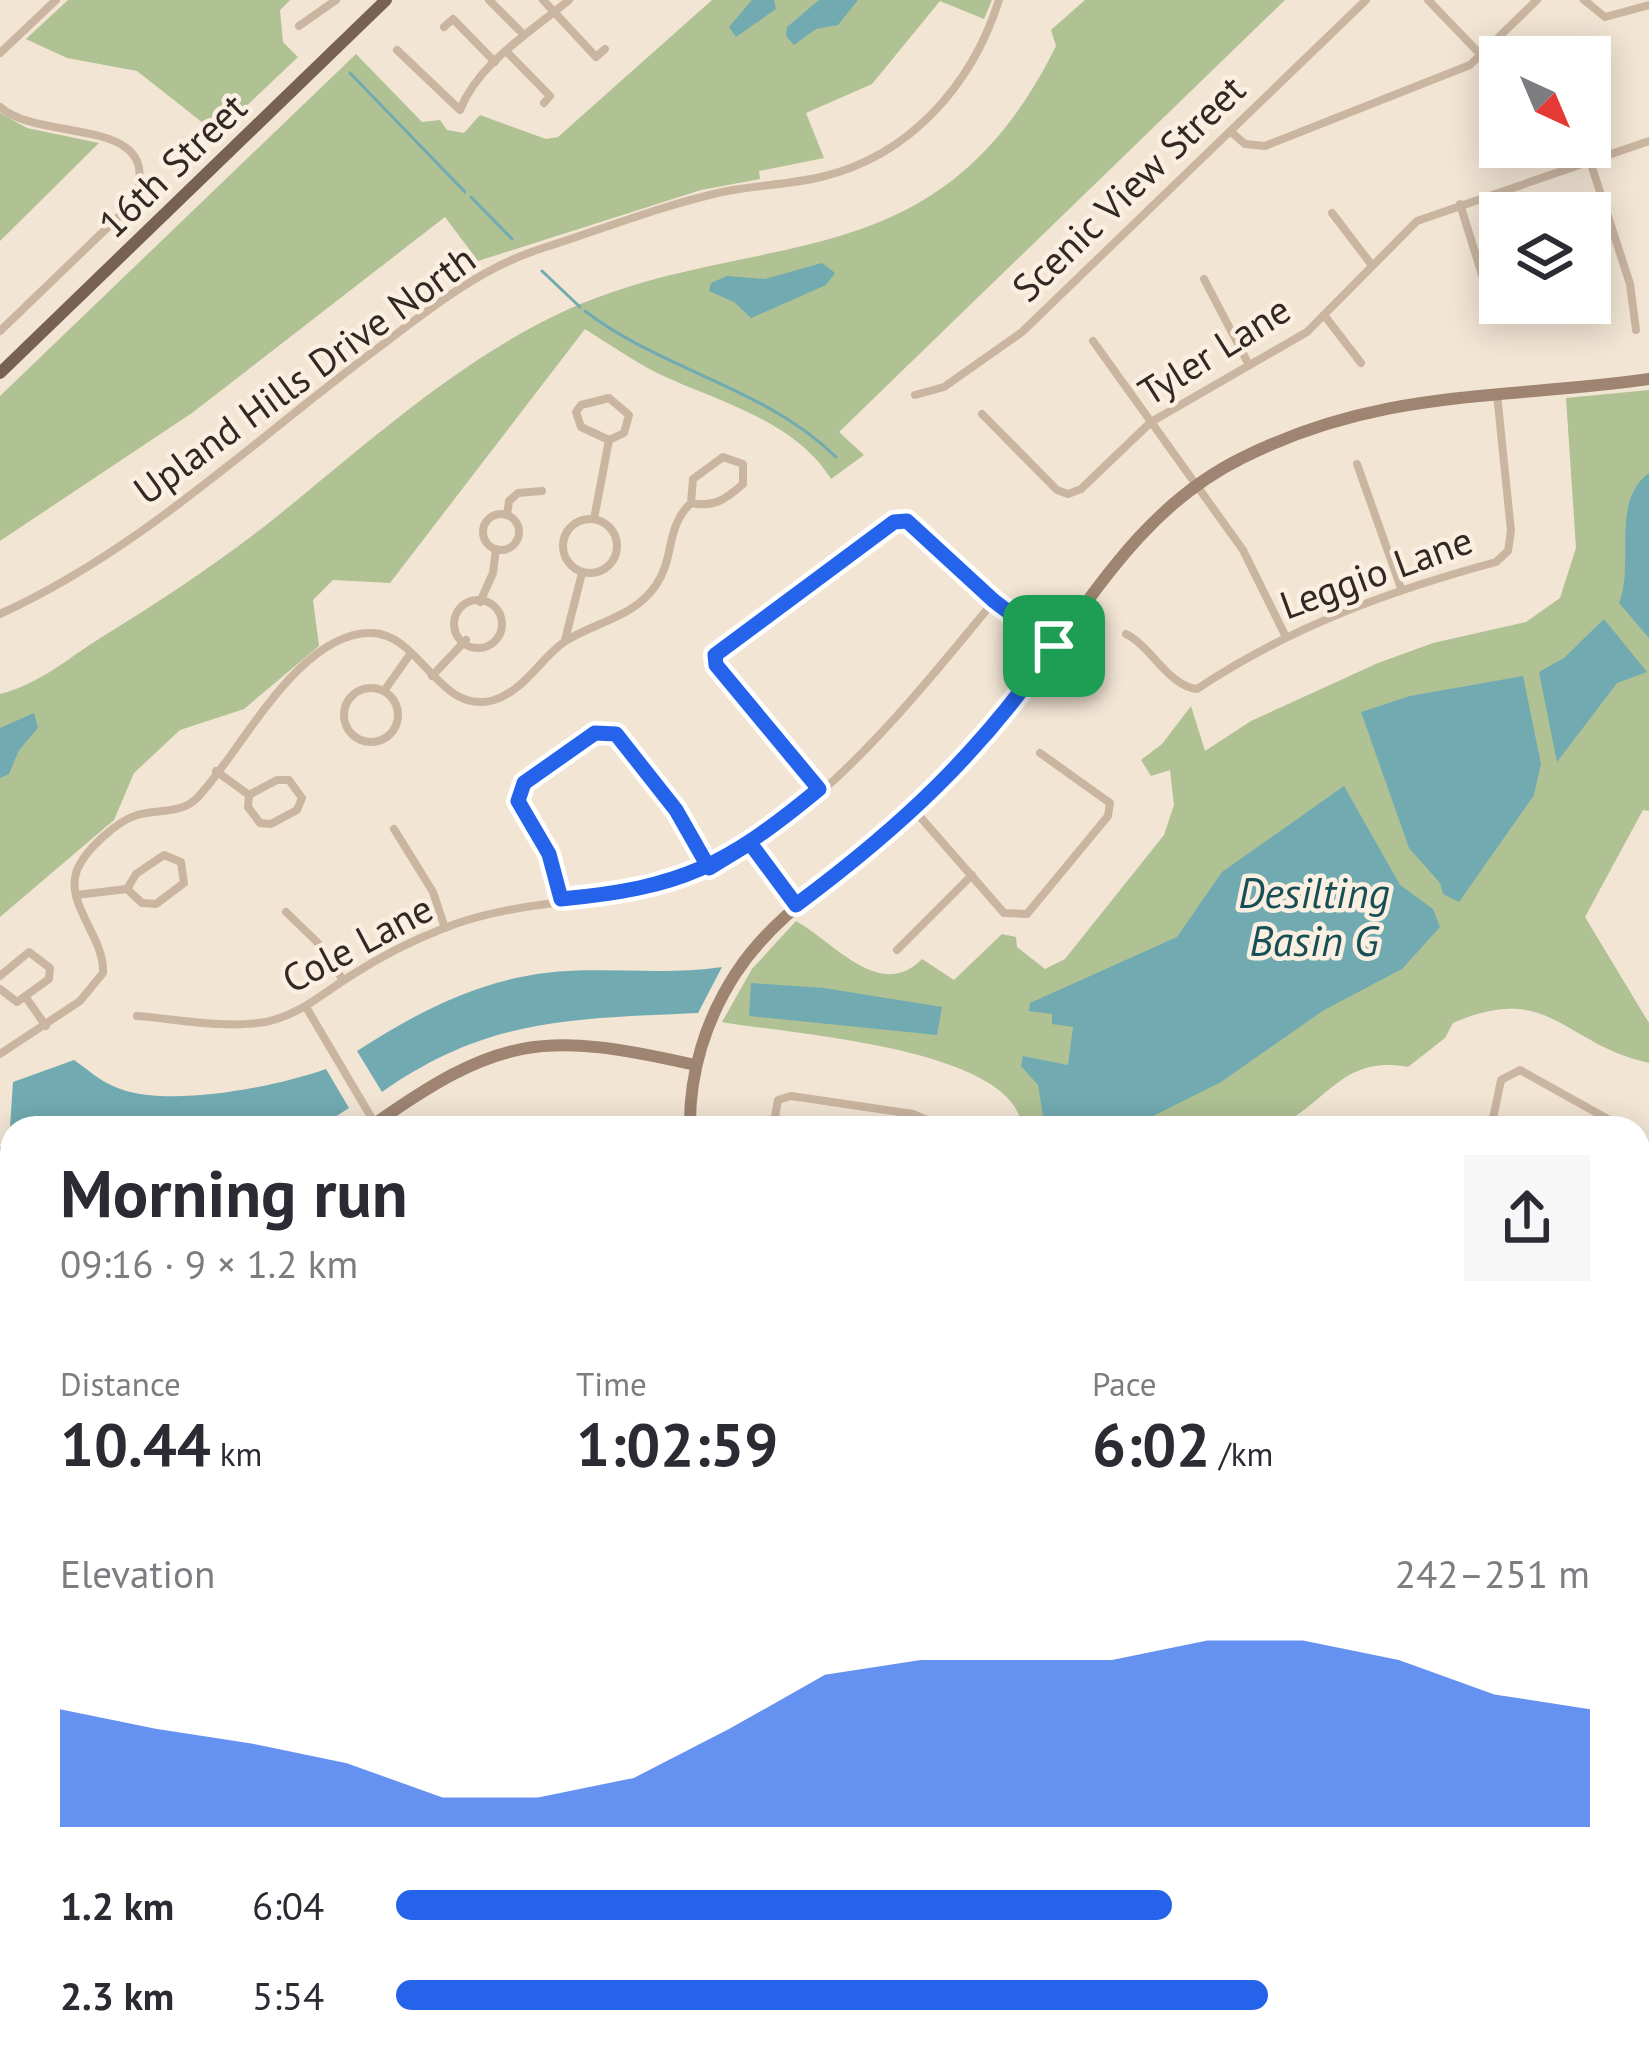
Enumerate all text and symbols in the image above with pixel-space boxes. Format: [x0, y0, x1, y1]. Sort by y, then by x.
north arrow [1479, 36, 1611, 168]
map controls [1479, 36, 1611, 324]
street label: Scenic View Street [1001, 64, 1255, 312]
street label: 16th Street [87, 82, 257, 248]
button: layers [1479, 192, 1611, 324]
street label: Upland Hills Drive North [123, 233, 485, 515]
street label: Tyler Lane [1129, 283, 1299, 417]
street label: Leggio Lane [1273, 514, 1479, 630]
pin [1003, 595, 1105, 697]
icon: arrive [1021, 613, 1087, 679]
water label: Desilting Basin G [1238, 865, 1390, 968]
street label: Cole Lane [273, 882, 441, 1004]
text: Morning run [60, 1150, 408, 1235]
button: share [1464, 1155, 1590, 1281]
text: 09:16 · 9 × 1.2 km [60, 1238, 358, 1289]
text: Distance [60, 1362, 181, 1405]
text: Time [576, 1362, 647, 1405]
text: Pace [1092, 1362, 1157, 1405]
text: 10.44 [60, 1405, 211, 1483]
text: 1:02:59 [576, 1405, 778, 1483]
text: 6:02 [1092, 1405, 1210, 1483]
text: km [211, 1432, 262, 1475]
text: /km [1210, 1432, 1273, 1475]
text: Elevation [60, 1548, 215, 1599]
text: 242–251 m [1395, 1548, 1590, 1599]
text: 1.2 km [60, 1880, 174, 1931]
text: 6:04 [252, 1880, 324, 1931]
text: 2.3 km [60, 1970, 174, 2021]
text: 5:54 [252, 1970, 324, 2021]

